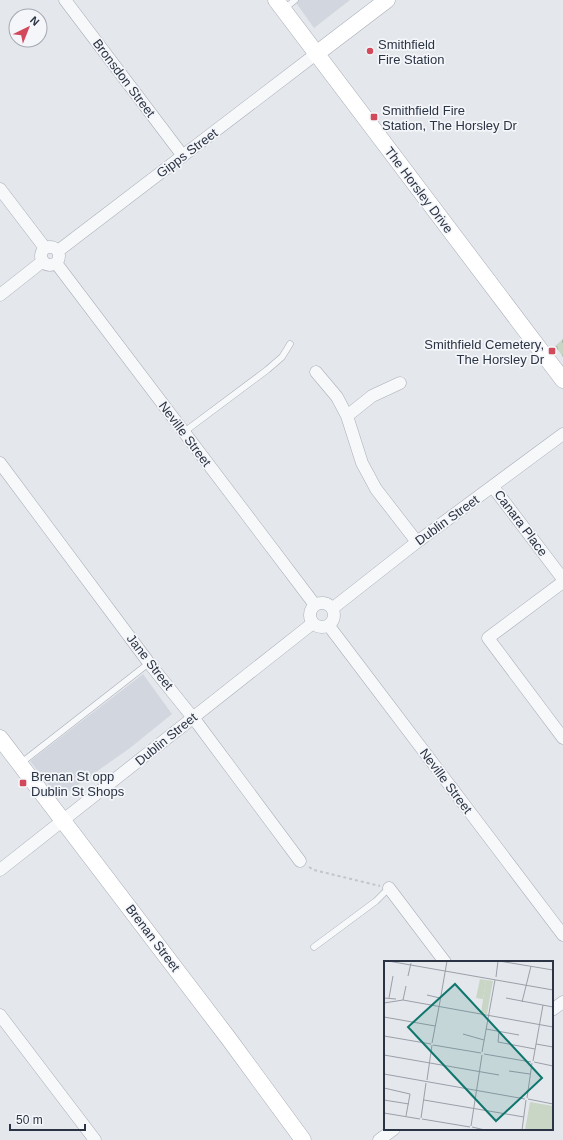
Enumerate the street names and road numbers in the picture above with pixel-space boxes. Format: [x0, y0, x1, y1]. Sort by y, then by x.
street label: Bronsdon Street [90, 36, 158, 120]
street label: Gipps Street [154, 125, 221, 181]
street label: The Horsley Drive [382, 144, 456, 236]
street label: Neville Street [156, 399, 214, 470]
street label: Canara Place [491, 487, 551, 559]
street label: Dublin Street [412, 492, 482, 548]
street label: Jane Street [124, 631, 177, 693]
street label: Dublin Street [132, 709, 200, 768]
street label: Neville Street [417, 746, 475, 817]
street label: Brenan Street [123, 901, 183, 975]

